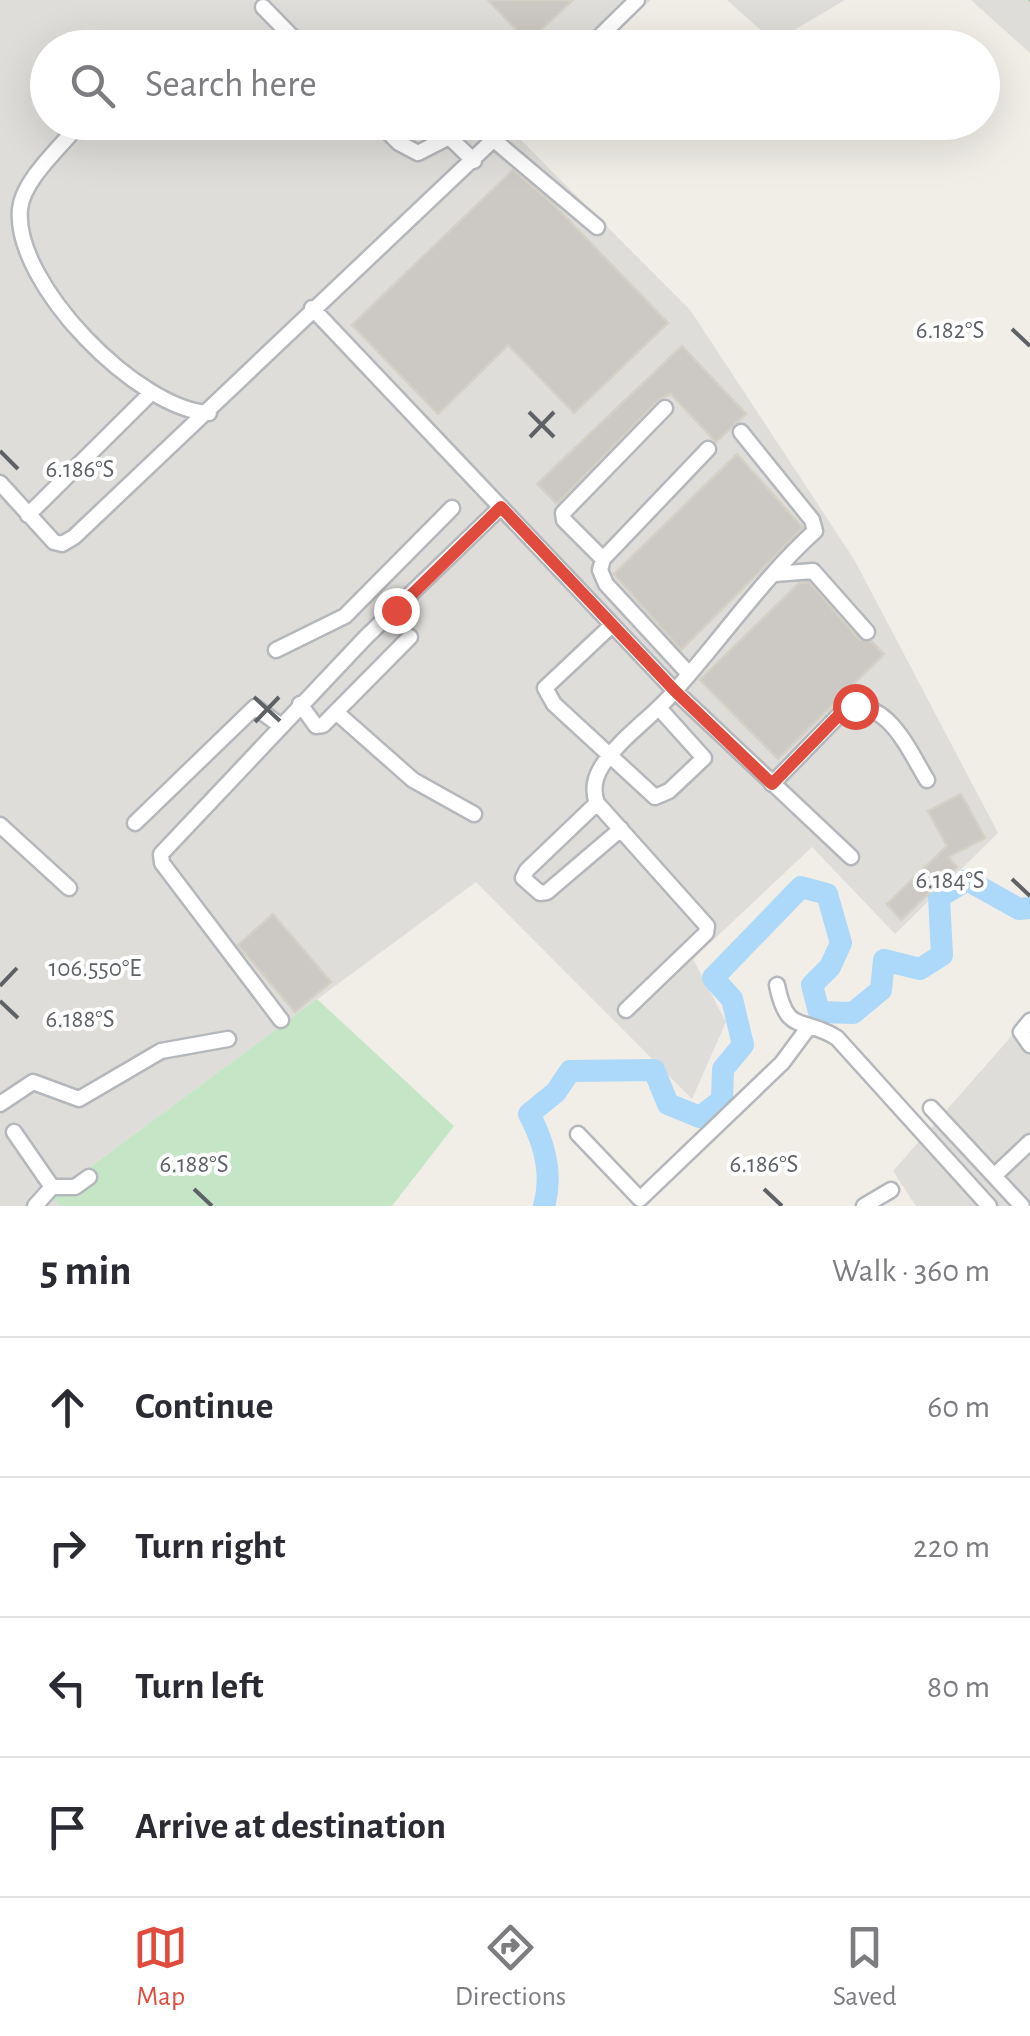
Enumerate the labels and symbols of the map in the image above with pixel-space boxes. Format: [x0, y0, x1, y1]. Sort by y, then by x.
text: 6.182°S [916, 318, 984, 343]
text: 6.186°S [46, 457, 114, 482]
route end [374, 588, 420, 634]
route start [833, 684, 879, 730]
text: 6.184°S [915, 868, 985, 893]
text: 106.550°E [49, 956, 141, 981]
text: 6.188°S [46, 1007, 114, 1032]
text: 6.188°S [160, 1152, 228, 1177]
text: 6.186°S [730, 1152, 798, 1177]

